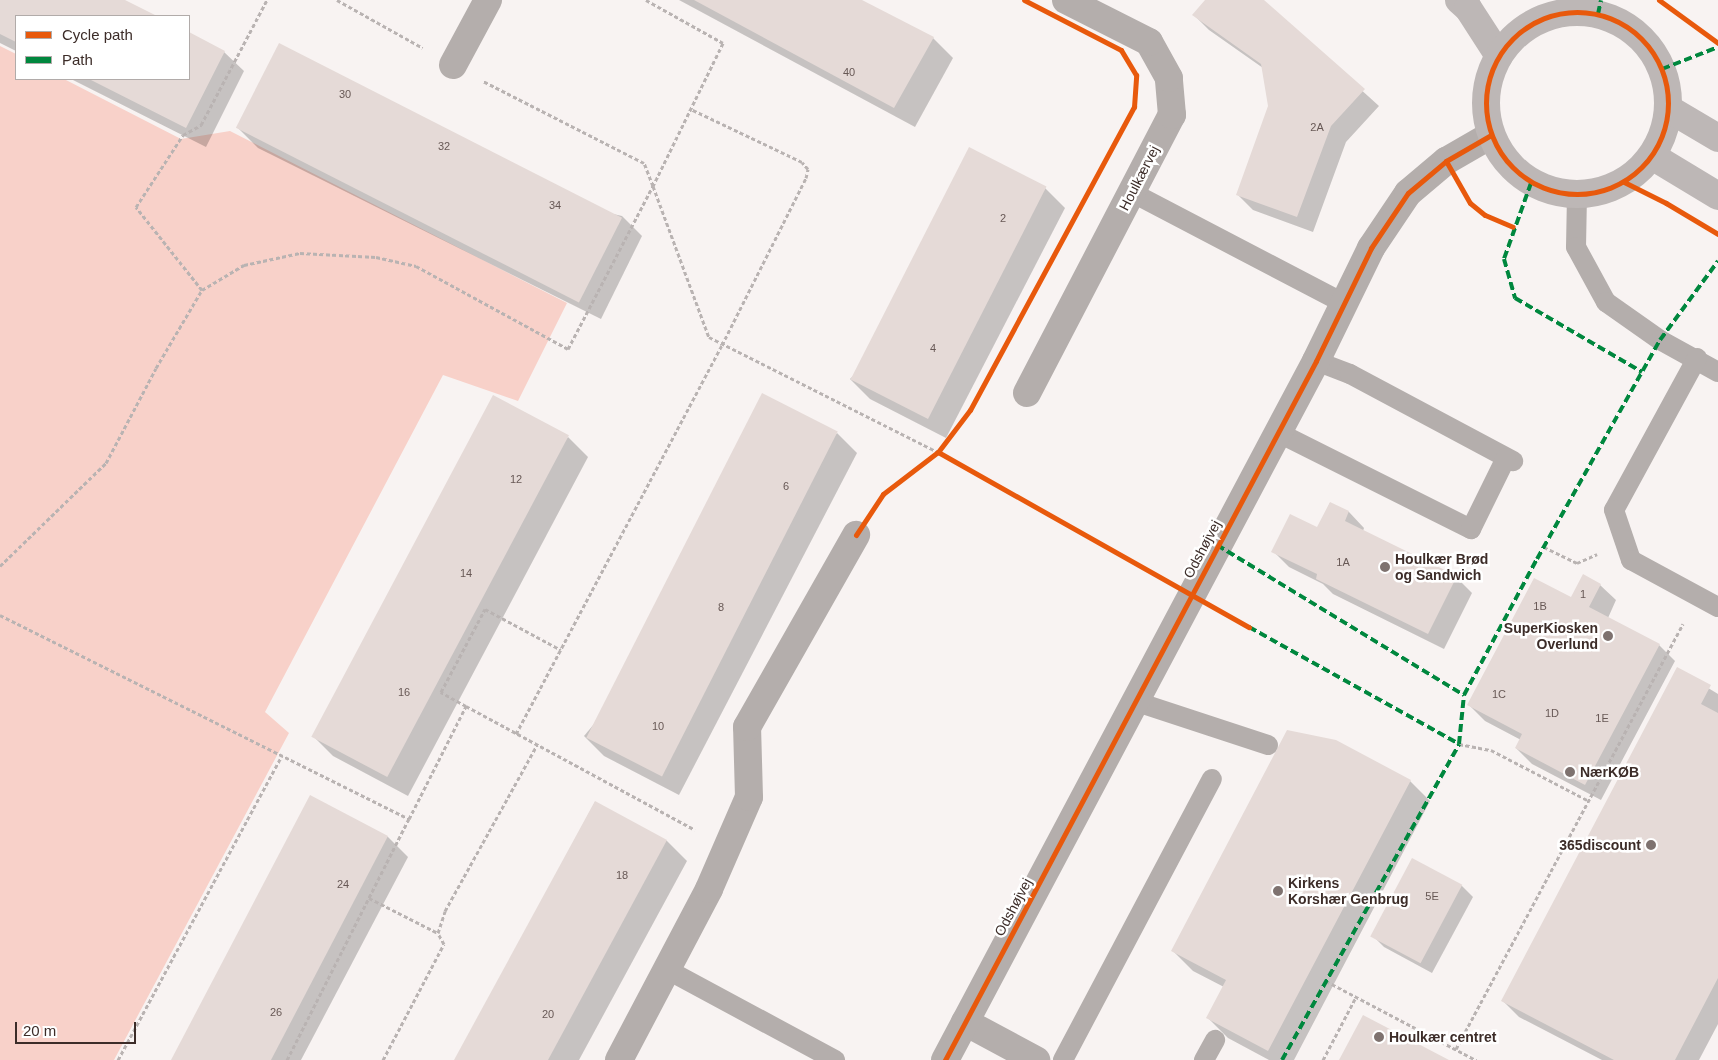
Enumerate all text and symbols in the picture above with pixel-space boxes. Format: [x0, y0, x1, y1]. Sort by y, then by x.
legend [15, 15, 190, 80]
text: Cycle path [62, 26, 133, 43]
text: Path [62, 51, 93, 68]
house number: 40 [843, 65, 855, 79]
house number: 30 [339, 87, 351, 101]
house number: 2A [1310, 120, 1324, 134]
house number: 32 [438, 139, 450, 153]
street label: Houlkærvej [1115, 143, 1163, 213]
house number: 34 [549, 198, 561, 212]
house number: 2 [1000, 211, 1006, 225]
house number: 4 [930, 341, 936, 355]
house number: 12 [510, 472, 522, 486]
house number: 6 [783, 479, 789, 493]
street label: Odshøjvej [1180, 517, 1224, 581]
place label: Houlkær Brød og Sandwich [1395, 551, 1488, 584]
house number: 1A [1336, 555, 1350, 569]
marker: Houlkær Brød og Sandwich [1379, 561, 1391, 573]
house number: 14 [460, 566, 472, 580]
house number: 1 [1580, 587, 1586, 601]
house number: 1B [1533, 599, 1547, 613]
house number: 8 [718, 600, 724, 614]
place label: SuperKiosken Overlund [1504, 620, 1598, 652]
marker: SuperKiosken Overlund [1602, 630, 1614, 642]
house number: 16 [398, 685, 410, 699]
house number: 1C [1492, 687, 1506, 701]
house number: 1D [1545, 706, 1559, 720]
house number: 1E [1595, 711, 1609, 725]
house number: 10 [652, 719, 664, 733]
place label: NærKØB [1580, 764, 1639, 780]
marker: NærKØB [1564, 766, 1576, 778]
place label: 365discount [1559, 837, 1641, 853]
marker: 365discount [1645, 839, 1657, 851]
house number: 18 [616, 868, 628, 882]
street label: Odshøjvej [991, 875, 1035, 939]
place label: Kirkens Korshær Genbrug [1288, 875, 1409, 908]
house number: 24 [337, 877, 349, 891]
marker: Kirkens Korshær Genbrug [1272, 885, 1284, 897]
house number: 5E [1425, 889, 1439, 903]
house number: 26 [270, 1005, 282, 1019]
house number: 20 [542, 1007, 554, 1021]
scale bar [18, 1012, 139, 1044]
text: 20 m [23, 1022, 56, 1039]
place label: Houlkær centret [1389, 1029, 1496, 1045]
marker: Houlkær centret [1373, 1031, 1385, 1043]

